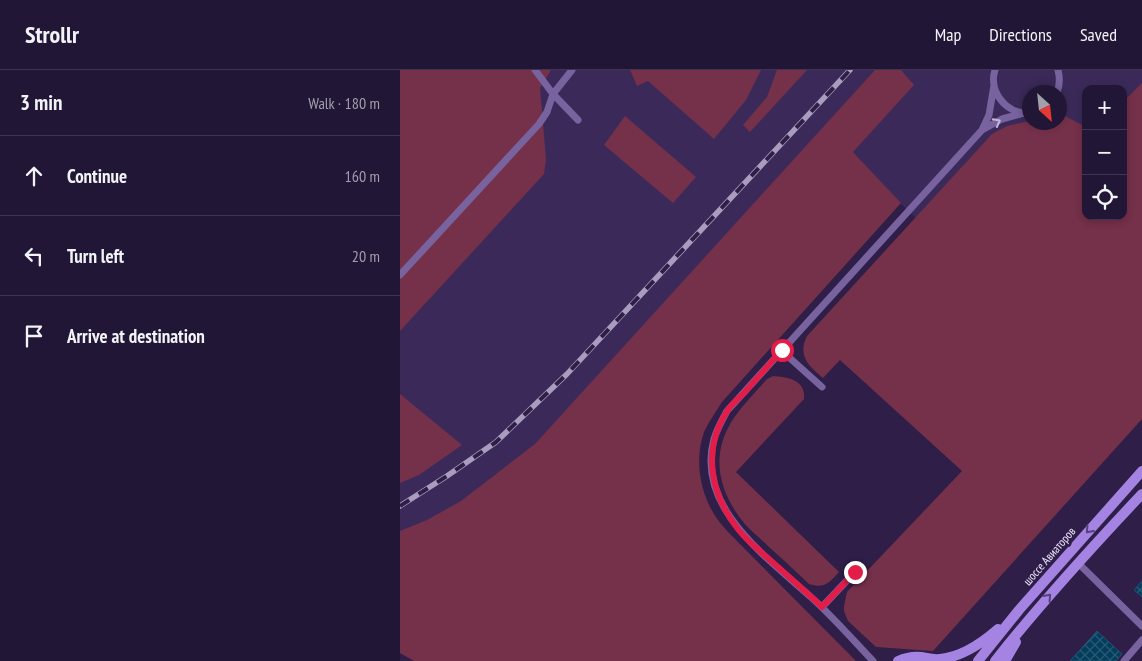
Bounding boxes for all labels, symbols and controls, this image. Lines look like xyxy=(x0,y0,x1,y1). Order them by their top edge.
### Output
text: Strollr xyxy=(25,19,79,50)
text: Map xyxy=(935,23,961,46)
text: Directions xyxy=(989,23,1052,46)
text: Saved xyxy=(1080,23,1117,46)
north arrow xyxy=(1022,85,1067,130)
map controls xyxy=(1082,85,1127,220)
button: + xyxy=(1082,85,1127,130)
text: 3 min xyxy=(20,89,62,116)
text: Walk · 180 m xyxy=(308,93,380,113)
one-way arrow xyxy=(992,118,1001,128)
button: − xyxy=(1082,130,1127,175)
icon: ahead xyxy=(20,162,48,190)
text: Continue xyxy=(67,164,127,188)
text: 160 m xyxy=(345,166,380,186)
button: locate xyxy=(1082,175,1127,220)
icon: left xyxy=(20,242,48,270)
text: Turn left xyxy=(67,244,124,268)
text: 20 m xyxy=(352,246,380,266)
icon: arrive xyxy=(20,322,48,350)
text: Arrive at destination xyxy=(67,324,205,348)
route start xyxy=(771,339,794,362)
street label: шоссе Авиаторов xyxy=(1020,524,1078,588)
one-way arrow xyxy=(1086,524,1095,533)
route end xyxy=(844,561,867,584)
one-way arrow xyxy=(1042,593,1051,602)

